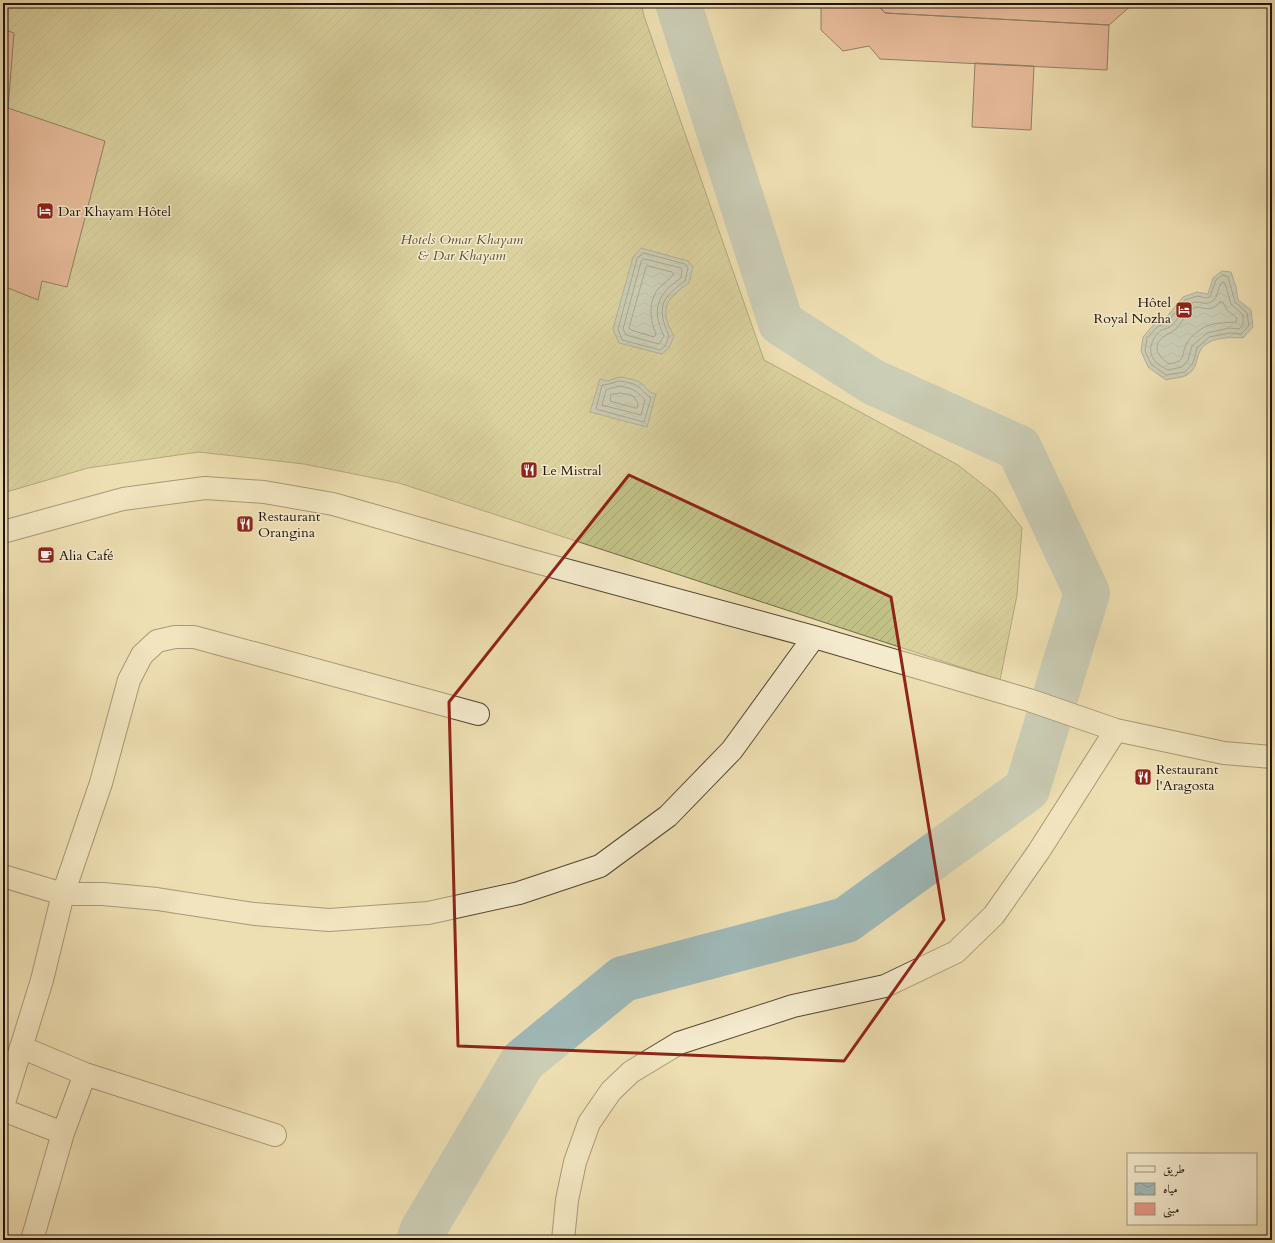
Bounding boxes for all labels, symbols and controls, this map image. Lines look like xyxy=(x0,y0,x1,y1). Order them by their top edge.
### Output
hotel icon: Dar Khayam Hôtel xyxy=(35,201,55,221)
place label: Dar Khayam Hôtel xyxy=(58,202,172,221)
park label: Hotels Omar Khayam & Dar Khayam xyxy=(401,230,524,265)
place label: Hôtel Royal Nozha xyxy=(1093,293,1171,328)
hotel icon: Hôtel Royal Nozha xyxy=(1174,300,1194,320)
restaurant icon: Le Mistral xyxy=(519,460,539,480)
place label: Le Mistral xyxy=(542,461,602,480)
place label: Restaurant Orangina xyxy=(258,507,321,542)
restaurant icon: Restaurant Orangina xyxy=(235,514,255,534)
cafe icon: Alia Café xyxy=(36,545,56,565)
place label: Alia Café xyxy=(59,546,114,565)
place label: Restaurant l'Aragosta xyxy=(1156,760,1219,795)
restaurant icon: Restaurant l'Aragosta xyxy=(1133,767,1153,787)
legend xyxy=(1127,1153,1257,1225)
text: طريق xyxy=(1163,1161,1185,1177)
text: مياه xyxy=(1163,1181,1178,1197)
text: مبنى xyxy=(1163,1201,1179,1218)

